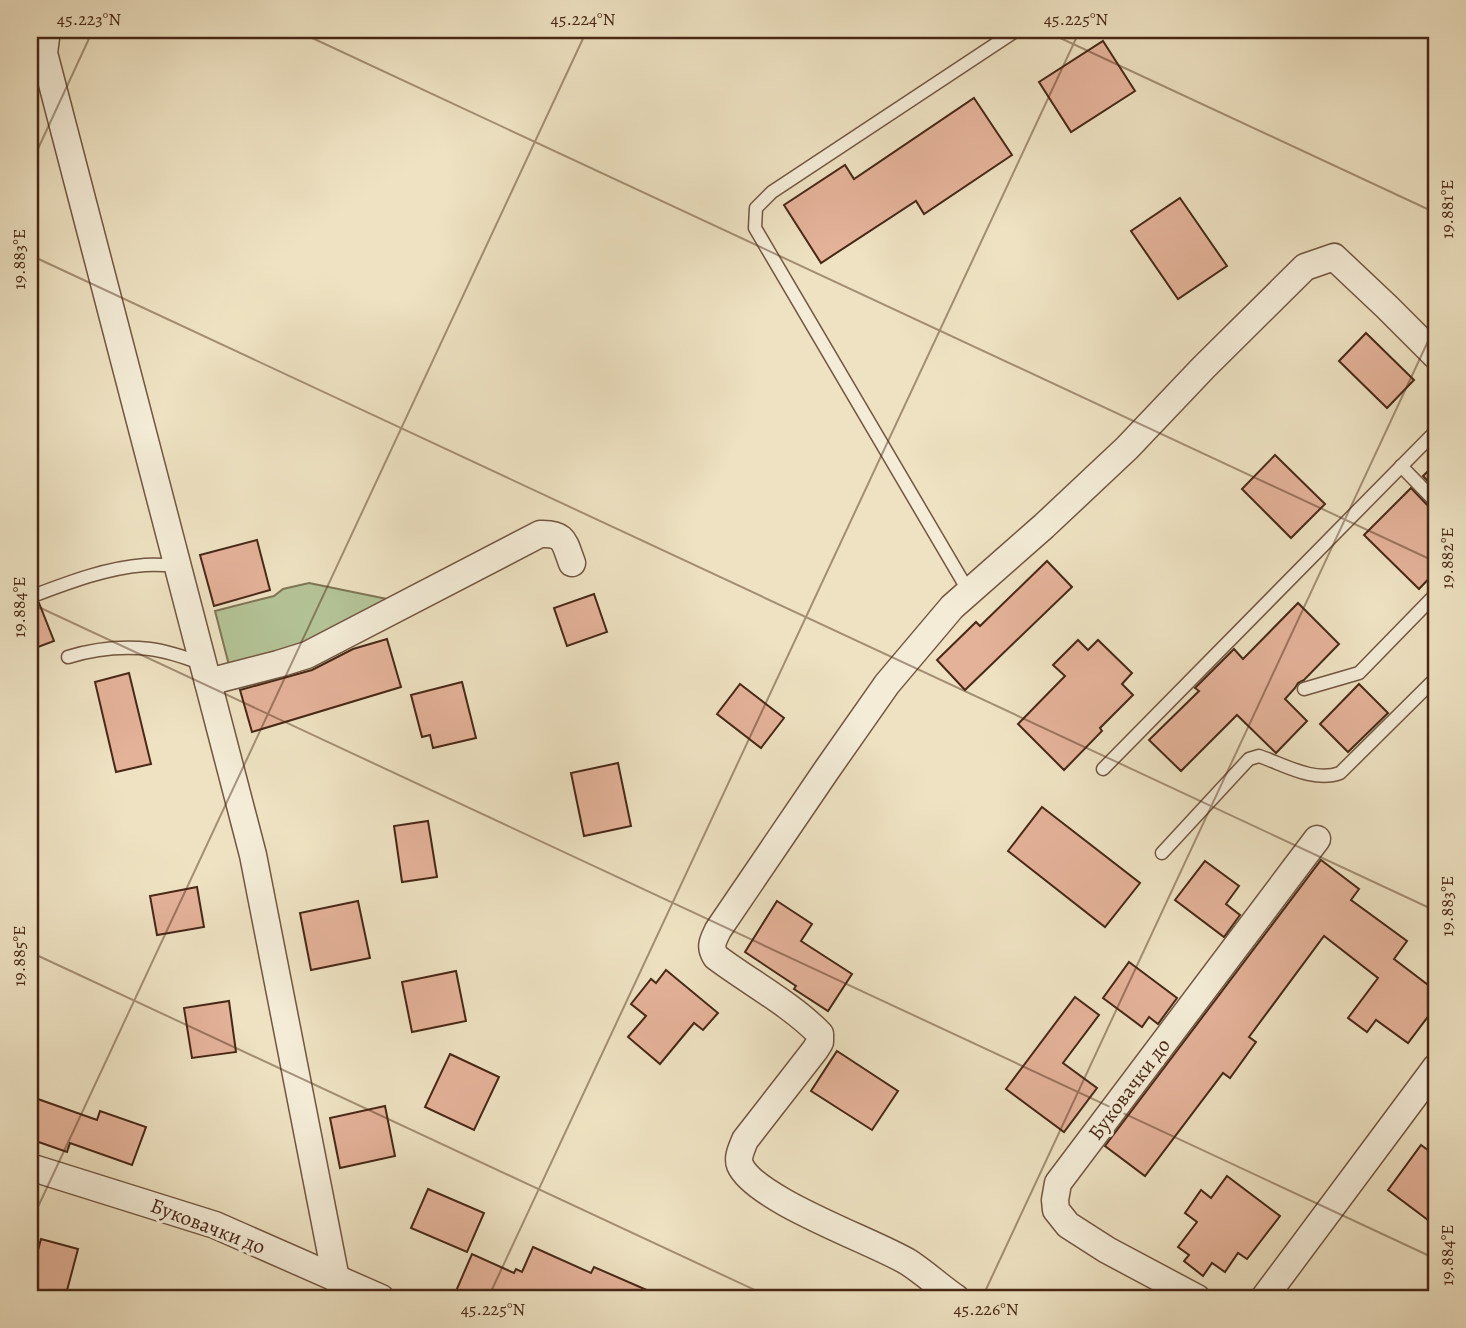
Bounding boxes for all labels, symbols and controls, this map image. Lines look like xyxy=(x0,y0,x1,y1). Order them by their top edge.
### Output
text: 45.223°N xyxy=(57,7,121,31)
text: 45.224°N xyxy=(550,7,616,31)
text: 45.225°N xyxy=(1044,7,1108,31)
text: 19.881°E xyxy=(1435,179,1459,239)
text: 19.883°E xyxy=(7,229,31,289)
text: 19.882°E xyxy=(1435,527,1459,589)
text: 19.884°E xyxy=(7,576,31,638)
text: 19.883°E xyxy=(1435,876,1459,936)
text: 19.885°E xyxy=(7,925,31,987)
street label: Буковачки до xyxy=(1081,1032,1177,1146)
street label: Буковачки до xyxy=(146,1191,270,1261)
text: 19.884°E xyxy=(1435,1224,1459,1286)
text: 45.225°N xyxy=(461,1297,525,1321)
text: 45.226°N xyxy=(953,1297,1019,1321)

